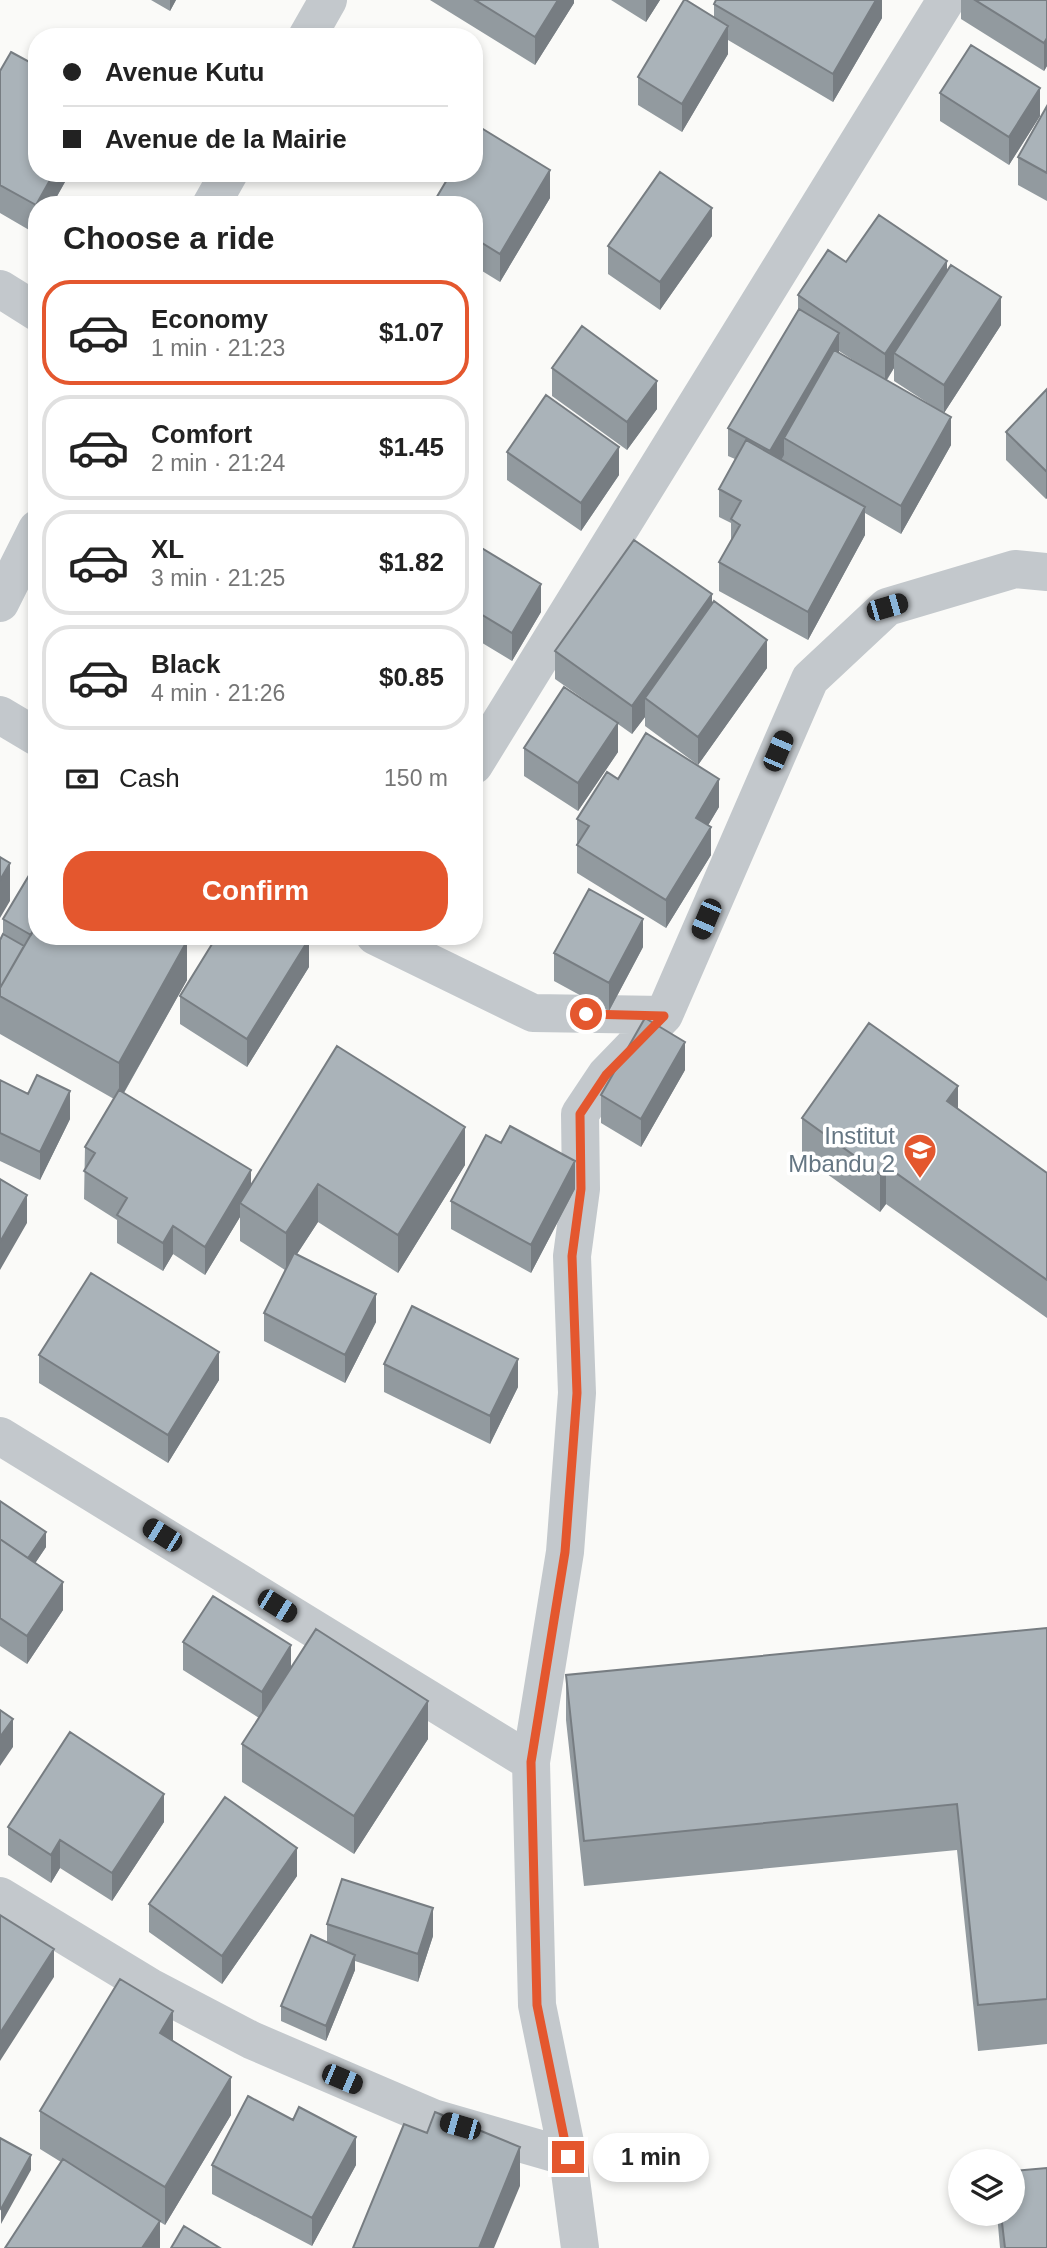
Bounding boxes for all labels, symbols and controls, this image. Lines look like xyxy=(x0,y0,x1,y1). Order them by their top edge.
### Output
text: Avenue Kutu xyxy=(105,57,264,87)
text: Avenue de la Mairie xyxy=(105,124,347,154)
text: Choose a ride xyxy=(63,220,275,256)
icon: car xyxy=(67,301,130,364)
text: Economy xyxy=(151,304,268,334)
text: $1.07 xyxy=(379,317,444,347)
text: 1 min · 21:23 xyxy=(151,335,285,361)
icon: car xyxy=(67,416,130,479)
text: Comfort xyxy=(151,419,252,449)
text: $1.45 xyxy=(379,432,444,462)
text: 2 min · 21:24 xyxy=(151,450,285,476)
icon: car xyxy=(67,531,130,594)
text: XL xyxy=(151,534,184,564)
text: $1.82 xyxy=(379,547,444,577)
text: 3 min · 21:25 xyxy=(151,565,285,591)
car xyxy=(864,591,911,623)
icon: car xyxy=(67,646,130,709)
text: Black xyxy=(151,649,220,679)
text: $0.85 xyxy=(379,662,444,692)
text: 4 min · 21:26 xyxy=(151,680,285,706)
car xyxy=(761,728,796,774)
icon: cash xyxy=(63,760,101,798)
text: Cash xyxy=(119,763,180,793)
text: 150 m xyxy=(384,765,448,791)
button: Confirm xyxy=(63,851,448,931)
car xyxy=(689,896,724,942)
route start xyxy=(570,998,602,1030)
place label: Institut Mbandu 2 xyxy=(788,1122,895,1177)
school or university icon: Institut Mbandu 2 xyxy=(901,1131,939,1180)
car xyxy=(139,1515,186,1555)
car xyxy=(254,1586,301,1626)
car xyxy=(319,2061,366,2097)
car xyxy=(437,2110,484,2142)
callout: 1 min xyxy=(592,2132,708,2182)
route end xyxy=(552,2141,584,2173)
text: 1 min xyxy=(621,2144,681,2170)
map controls xyxy=(948,2149,1025,2226)
button: layers xyxy=(948,2149,1025,2226)

